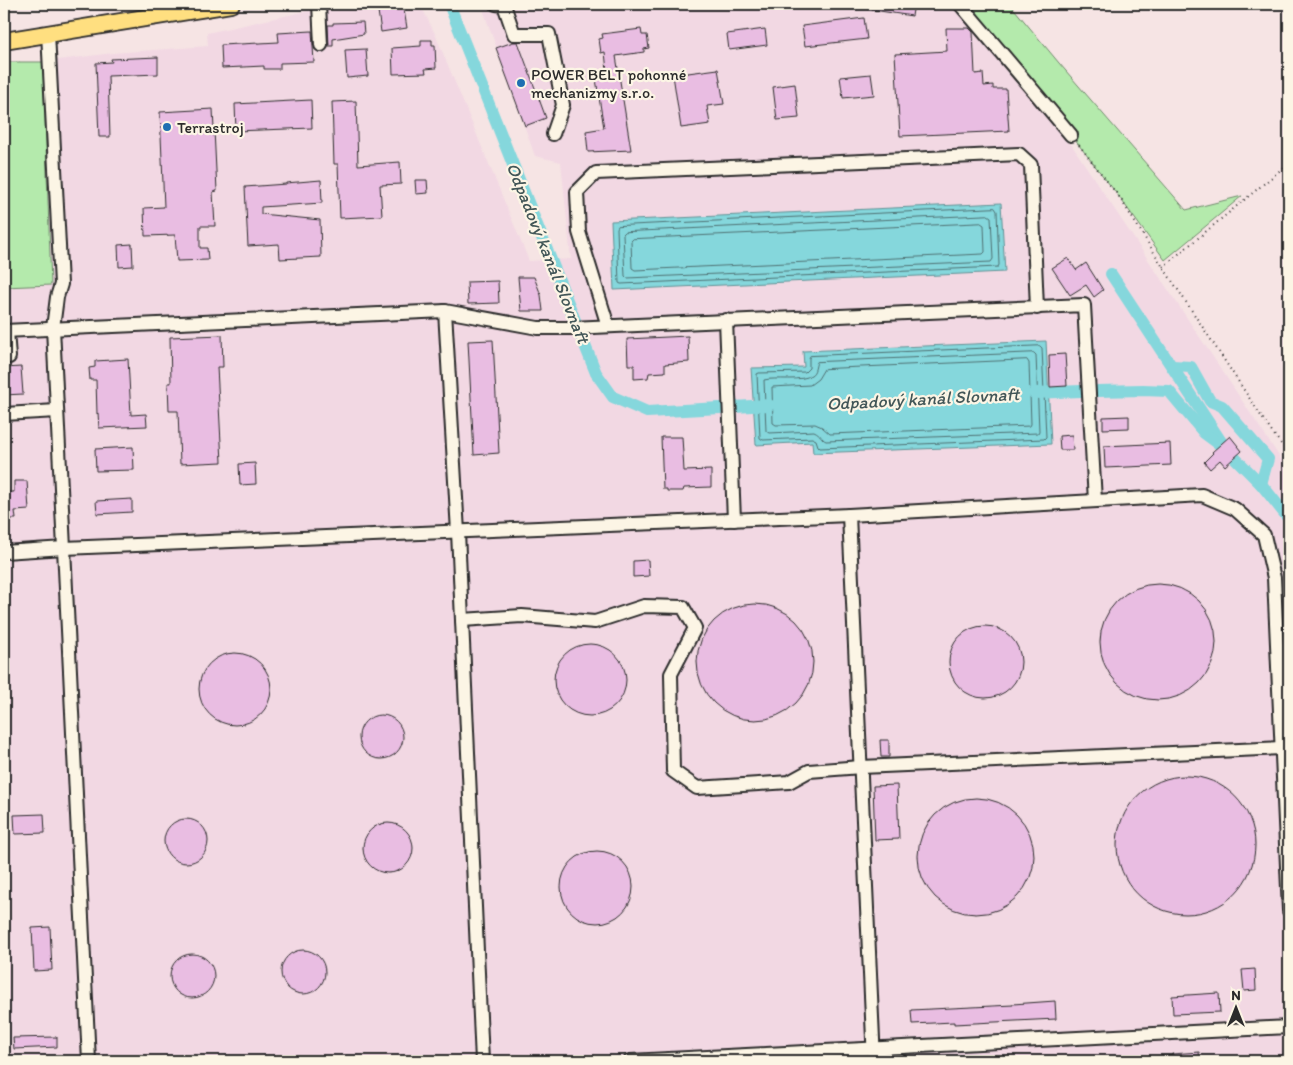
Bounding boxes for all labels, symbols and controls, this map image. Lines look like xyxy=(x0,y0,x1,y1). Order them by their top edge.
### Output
place label: POWER BELT pohonné mechanizmy s.r.o. xyxy=(531,65,686,102)
marker: POWER BELT pohonné mechanizmy s.r.o. xyxy=(515,77,527,89)
place label: Terrastroj xyxy=(177,118,244,137)
marker: Terrastroj xyxy=(161,121,173,133)
water label: Odpadový kanál Slovnaft xyxy=(502,159,595,348)
water label: Odpadový kanál Slovnaft xyxy=(826,383,1022,415)
north arrow xyxy=(1210,982,1260,1032)
text: N xyxy=(1231,987,1241,1004)

